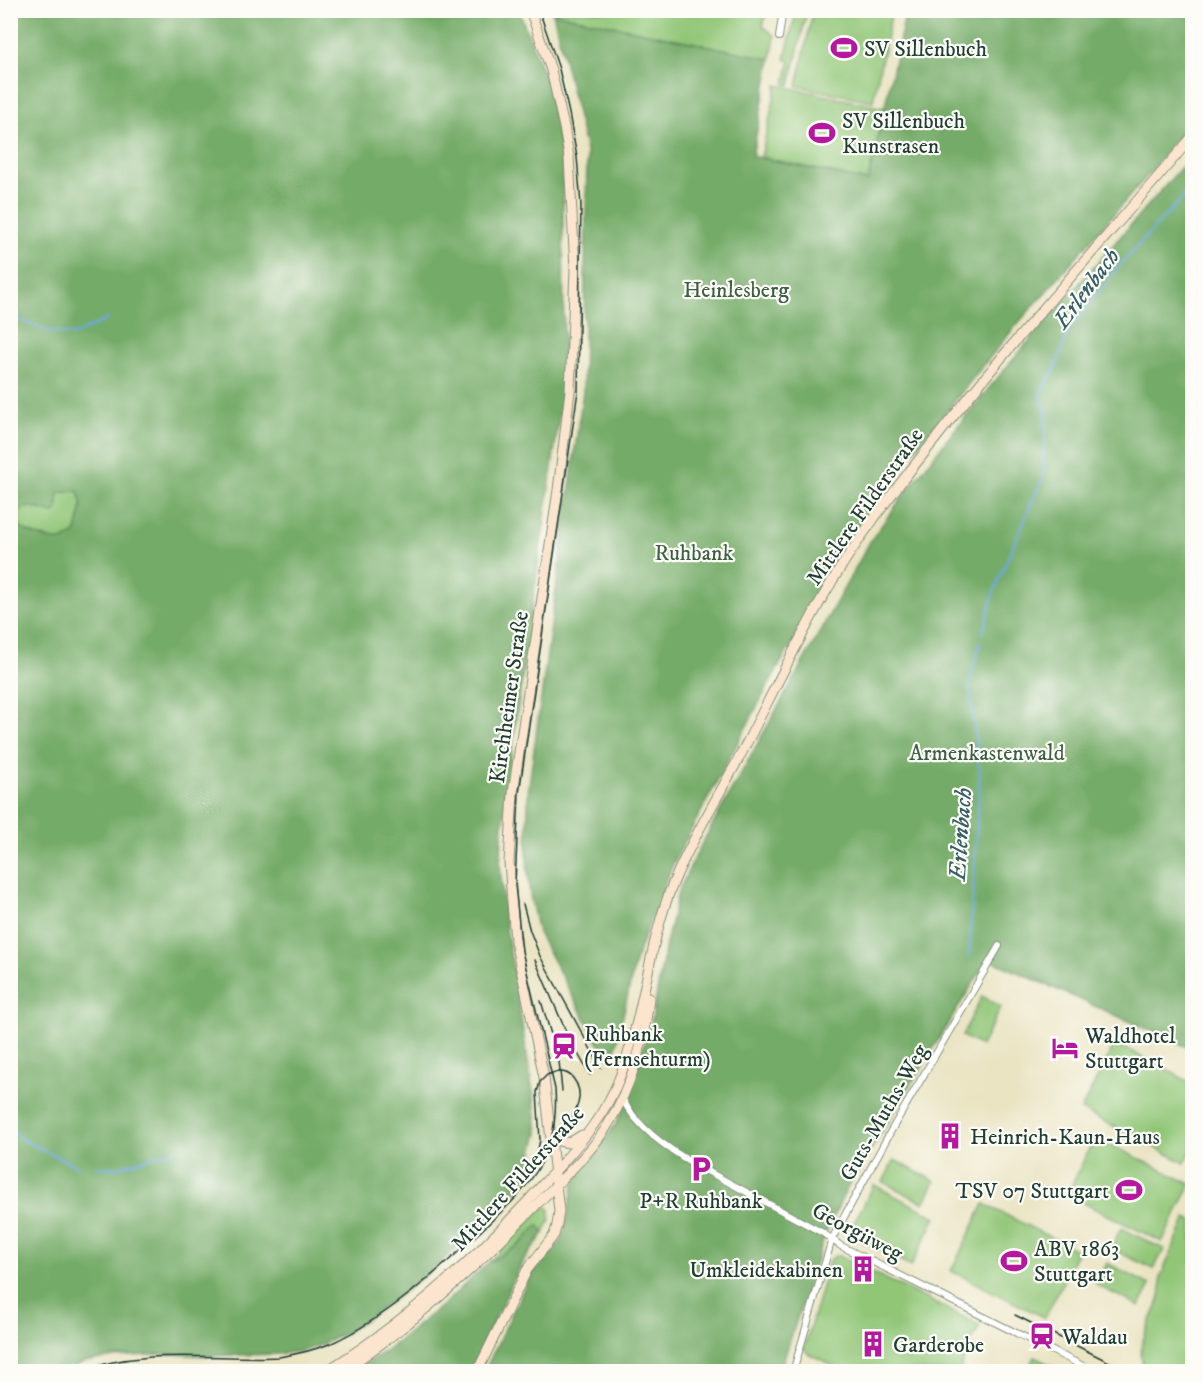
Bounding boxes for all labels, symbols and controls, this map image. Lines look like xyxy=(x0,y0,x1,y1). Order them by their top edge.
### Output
sports icon: SV Sillenbuch xyxy=(829,33,859,63)
place label: SV Sillenbuch xyxy=(864,36,988,63)
place label: SV Sillenbuch Kunstrasen xyxy=(842,108,966,160)
sports icon: SV Sillenbuch Kunstrasen xyxy=(807,118,837,148)
water label: Erlenbach xyxy=(1046,242,1127,336)
park label: Heinlesberg xyxy=(683,277,789,304)
street label: Mittlere Filderstraße xyxy=(801,423,930,591)
park label: Ruhbank xyxy=(655,540,734,567)
street label: Kirchheimer Straße xyxy=(484,609,535,785)
park label: Armenkastenwald xyxy=(909,740,1065,767)
water label: Erlenbach xyxy=(943,786,979,883)
place label: Ruhbank (Fernsehturm) xyxy=(584,1021,711,1073)
place label: Waldhotel Stuttgart xyxy=(1084,1023,1176,1075)
station icon: Ruhbank (Fernsehturm) xyxy=(549,1031,579,1061)
hotel icon: Waldhotel Stuttgart xyxy=(1050,1033,1080,1063)
street label: Guts-Muths-Weg xyxy=(834,1039,935,1186)
street label: Mittlere Filderstraße xyxy=(446,1101,590,1257)
building icon: Heinrich-Kaun-Haus xyxy=(935,1121,965,1151)
place label: Heinrich-Kaun-Haus xyxy=(970,1124,1160,1151)
parking icon: P+R Ruhbank xyxy=(686,1154,716,1184)
sports icon: TSV 07 Stuttgart xyxy=(1114,1175,1144,1205)
place label: TSV 07 Stuttgart xyxy=(955,1178,1109,1205)
place label: P+R Ruhbank xyxy=(639,1188,763,1215)
street label: Georgiiweg xyxy=(807,1197,908,1268)
place label: ABV 1863 Stuttgart xyxy=(1034,1236,1119,1288)
sports icon: ABV 1863 Stuttgart xyxy=(999,1246,1029,1276)
building icon: Umkleidekabinen xyxy=(848,1254,878,1284)
place label: Umkleidekabinen xyxy=(689,1257,843,1284)
station icon: Waldau xyxy=(1027,1321,1057,1351)
place label: Waldau xyxy=(1061,1324,1128,1351)
building icon: Garderobe xyxy=(858,1329,888,1359)
place label: Garderobe xyxy=(893,1332,984,1359)

